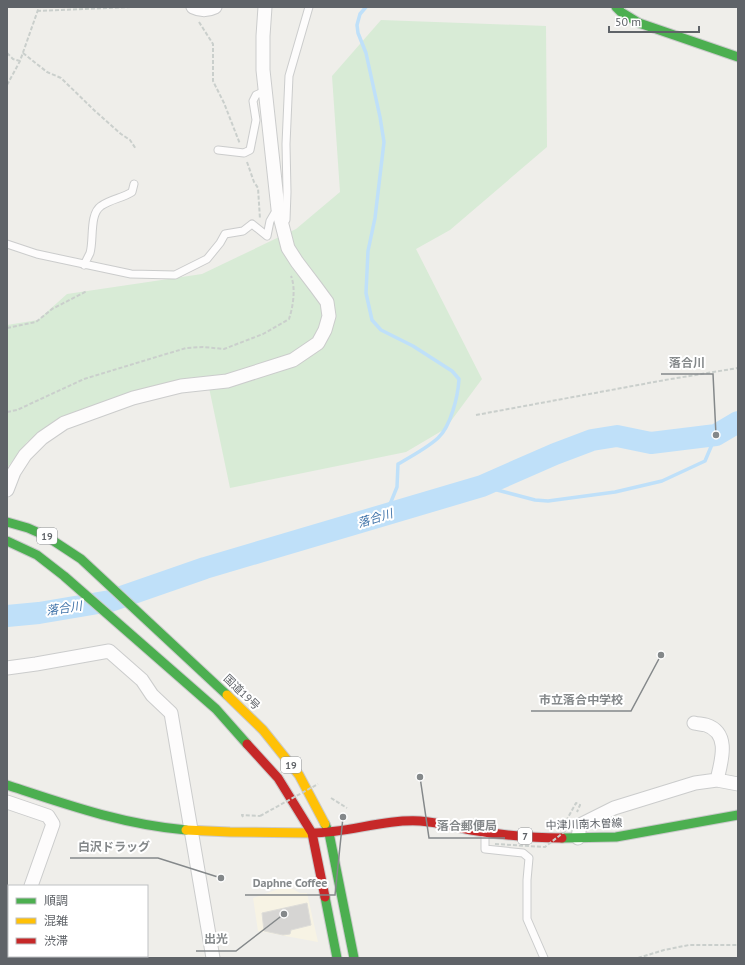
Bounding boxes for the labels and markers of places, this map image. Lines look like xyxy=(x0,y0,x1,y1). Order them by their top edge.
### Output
callout: 落合川 xyxy=(661,350,713,374)
callout: 市立落合中学校 xyxy=(531,687,631,711)
callout: 落合郵便局 xyxy=(429,814,505,838)
callout: 白沢ドラッグ xyxy=(70,834,158,858)
callout: Daphne Coffee xyxy=(245,871,335,895)
callout: 出光 xyxy=(196,927,236,951)

